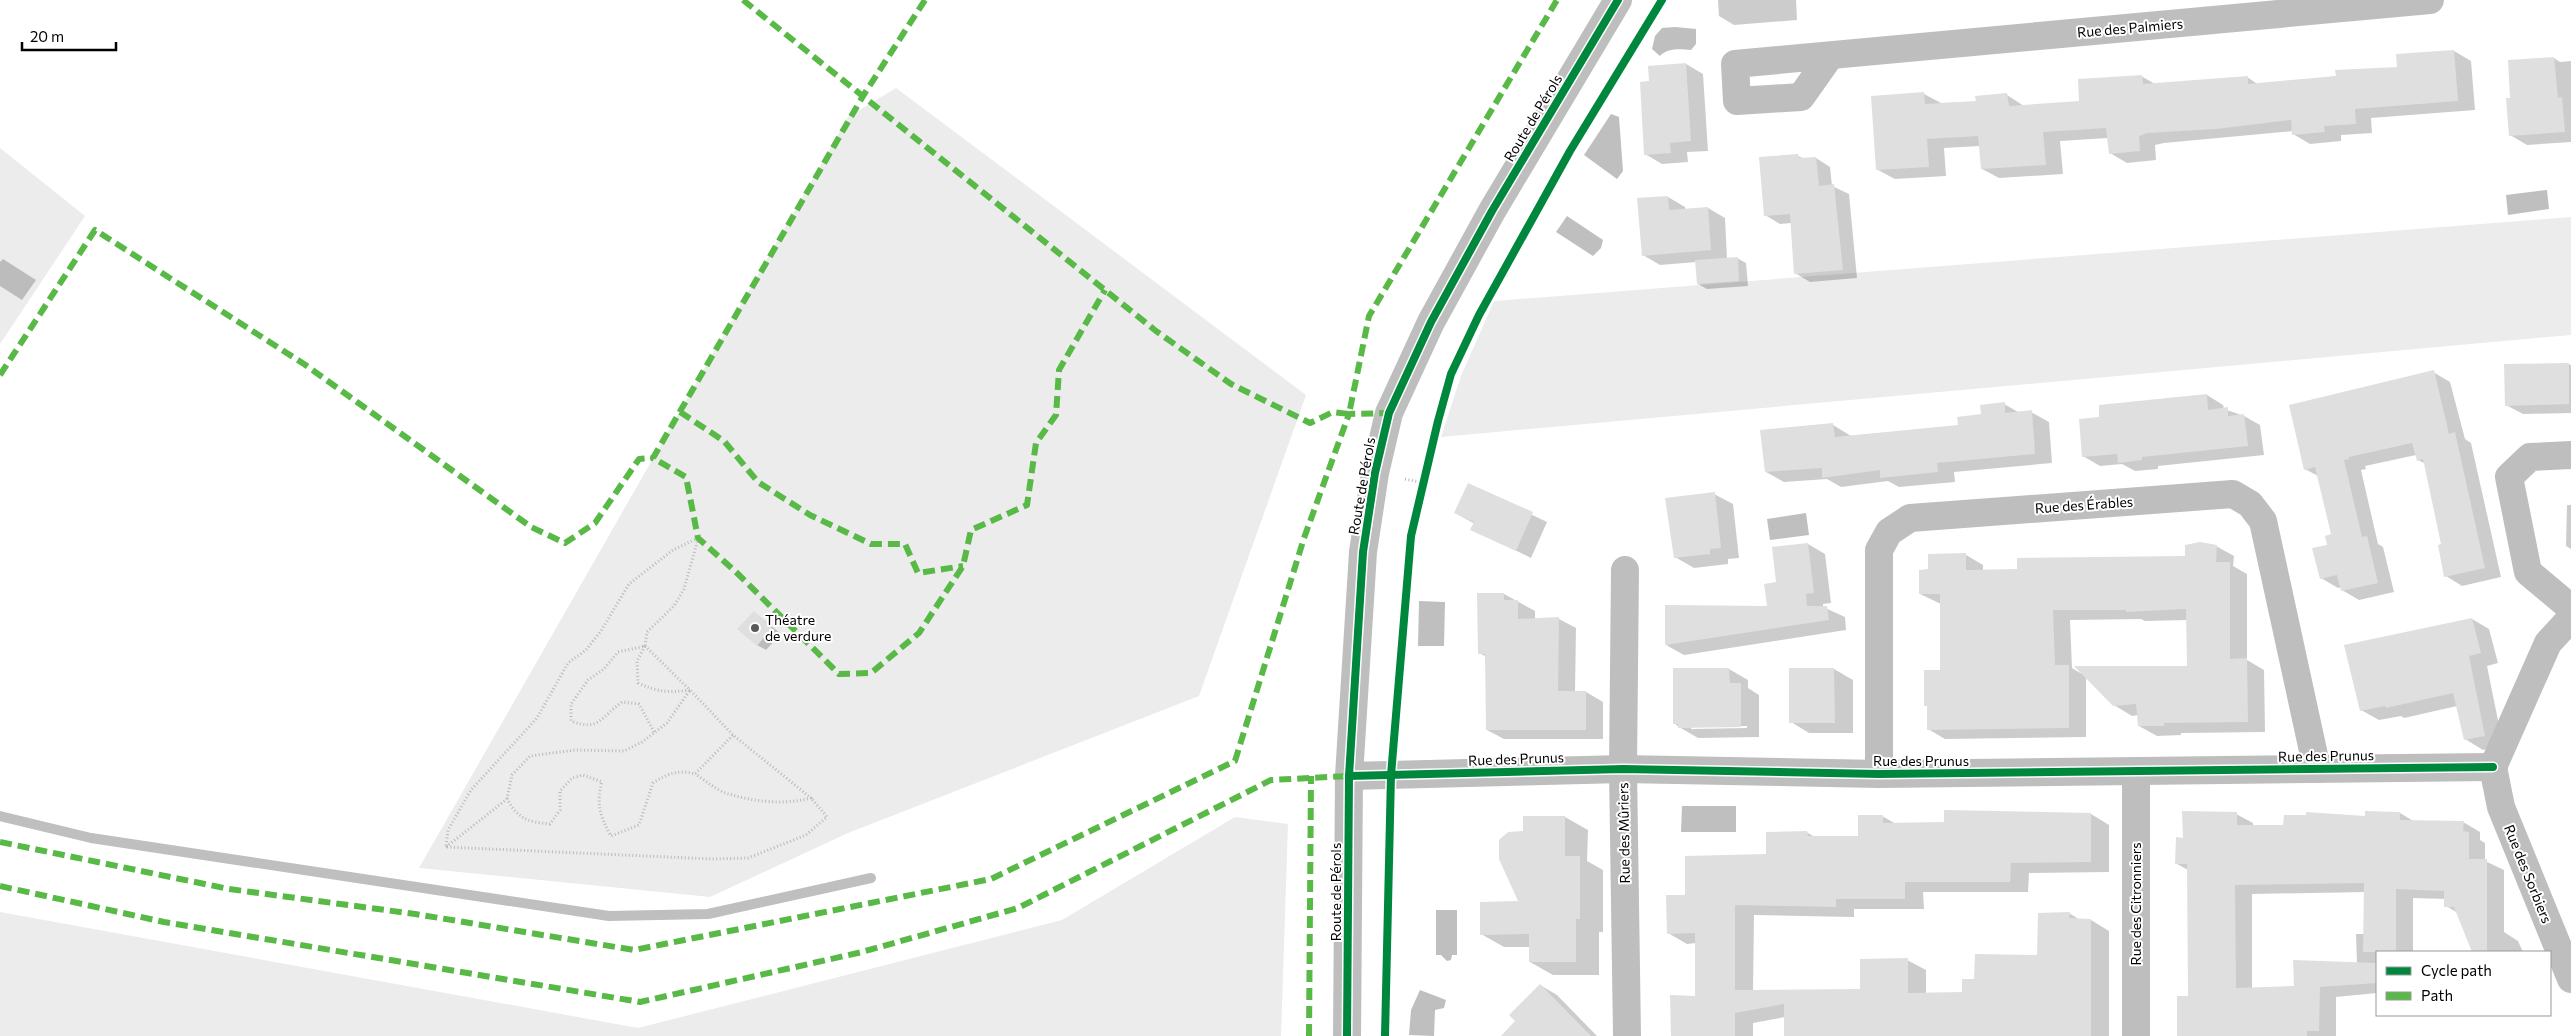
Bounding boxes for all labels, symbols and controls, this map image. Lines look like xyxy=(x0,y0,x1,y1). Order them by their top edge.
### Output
street label: Rue des Palmiers xyxy=(2076,14,2184,41)
scale bar xyxy=(22,20,116,52)
text: 20 m xyxy=(30,27,64,45)
street label: Route de Pérols xyxy=(1500,71,1565,164)
street label: Route de Pérols xyxy=(1345,436,1378,536)
street label: Rue des Érables xyxy=(2034,493,2134,516)
place label: Théatre de verdure xyxy=(765,611,831,644)
marker: Théatre de verdure xyxy=(749,622,761,634)
street label: Rue des Prunus xyxy=(2278,746,2374,765)
street label: Rue des Prunus xyxy=(1468,748,1564,769)
street label: Rue des Prunus xyxy=(1873,752,1969,769)
street label: Rue des Mûriers xyxy=(1614,782,1633,884)
street label: Rue des Sorbiers xyxy=(2501,822,2556,926)
street label: Rue des Citronniers xyxy=(2127,842,2144,966)
street label: Route de Pérols xyxy=(1327,843,1344,941)
legend xyxy=(2376,951,2551,1016)
text: Cycle path xyxy=(2421,961,2492,979)
text: Path xyxy=(2421,986,2453,1004)

